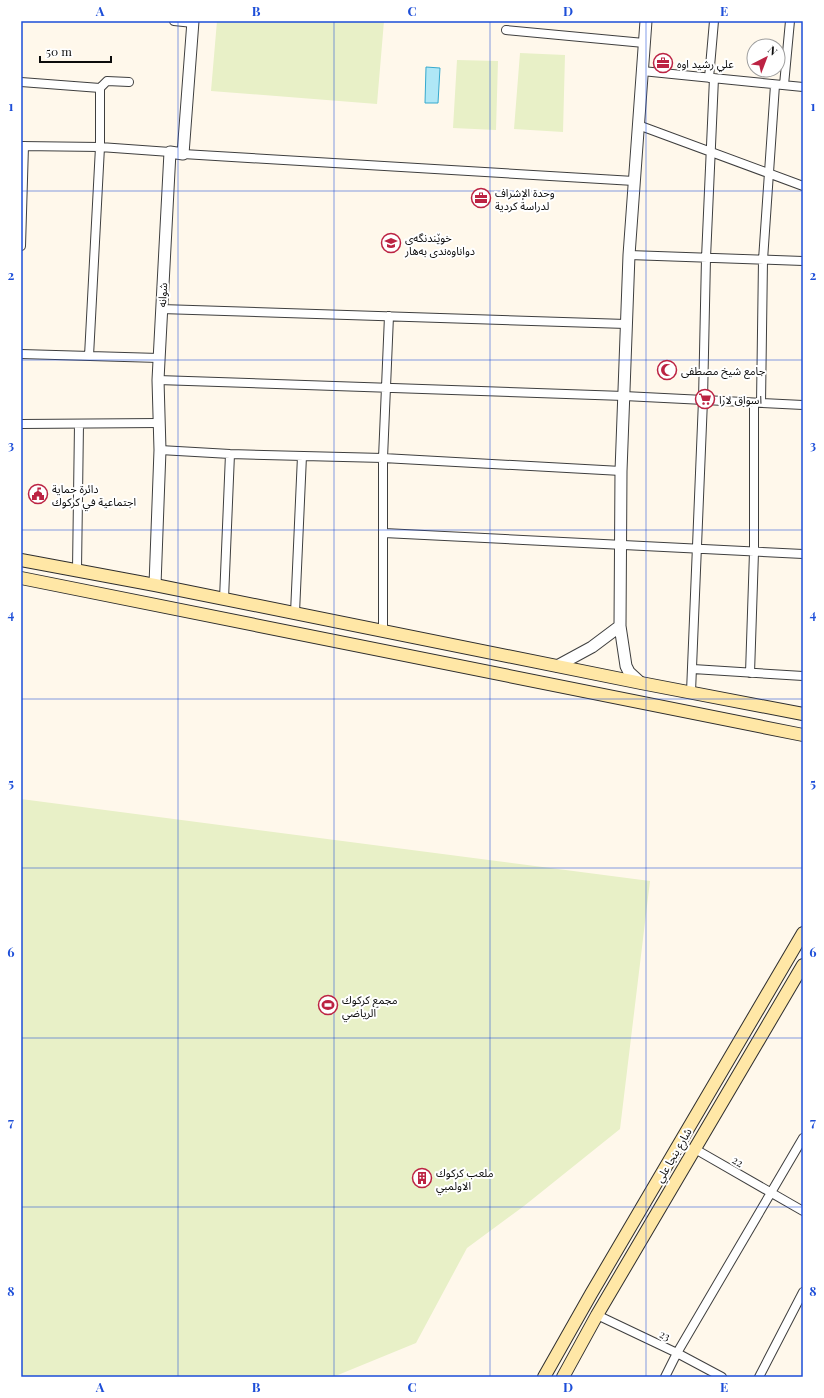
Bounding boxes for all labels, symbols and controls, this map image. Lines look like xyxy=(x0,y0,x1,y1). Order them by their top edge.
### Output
text: A xyxy=(95,2,105,19)
text: B xyxy=(252,2,261,19)
text: C xyxy=(407,2,417,19)
text: D xyxy=(563,2,573,19)
text: E xyxy=(720,2,728,19)
scale bar xyxy=(40,38,111,64)
north arrow xyxy=(746,38,786,78)
text: N xyxy=(765,42,781,58)
text: 50 m xyxy=(46,43,72,59)
office icon: علي رشيد اوه xyxy=(652,52,674,74)
place label: علي رشيد اوه xyxy=(677,56,734,73)
text: 1 xyxy=(9,97,14,114)
text: 1 xyxy=(811,97,816,114)
place label: وحدة الإشراف لدراسة كردية xyxy=(495,185,555,213)
office icon: وحدة الإشراف لدراسة كردية xyxy=(470,187,492,209)
place label: خوێندنگەی دواناوەندی بەهار xyxy=(404,230,475,258)
school or university icon: خوێندنگەی دواناوەندی بەهار xyxy=(380,232,402,254)
text: 2 xyxy=(8,266,15,283)
text: 2 xyxy=(810,266,817,283)
street label: شوانە xyxy=(154,282,170,308)
mosque icon: جامع شيخ مصطفى xyxy=(656,359,678,381)
place label: جامع شيخ مصطفى xyxy=(681,363,766,379)
supermarket icon: اسواق لارا xyxy=(694,388,716,410)
place label: اسواق لارا xyxy=(719,392,762,407)
text: 3 xyxy=(8,436,14,453)
text: 3 xyxy=(810,436,816,453)
place label: دائرة حماية اجتماعية في كركوك xyxy=(52,481,136,511)
public building icon: دائرة حماية اجتماعية في كركوك xyxy=(27,483,49,505)
text: 4 xyxy=(8,605,15,622)
text: 4 xyxy=(810,605,817,622)
text: 5 xyxy=(8,774,14,791)
text: 5 xyxy=(810,774,816,791)
text: 6 xyxy=(7,943,15,960)
text: 6 xyxy=(809,943,817,960)
place label: مجمع كركوك الرياضي xyxy=(342,992,398,1022)
sports icon: مجمع كركوك الرياضي xyxy=(317,994,339,1016)
text: 7 xyxy=(8,1113,14,1130)
text: 7 xyxy=(810,1113,816,1130)
street label: شارع بنجا علي xyxy=(651,1125,697,1186)
street label: 22 xyxy=(730,1152,746,1170)
place label: ملعب كركوك الاولمبي xyxy=(436,1165,494,1195)
building icon: ملعب كركوك الاولمبي xyxy=(411,1167,433,1189)
text: 8 xyxy=(7,1282,15,1299)
text: 8 xyxy=(809,1282,817,1299)
street label: 23 xyxy=(657,1326,673,1344)
text: A xyxy=(95,1378,105,1395)
text: B xyxy=(252,1378,261,1395)
text: C xyxy=(407,1378,417,1395)
text: D xyxy=(563,1378,573,1395)
text: E xyxy=(720,1378,728,1395)

